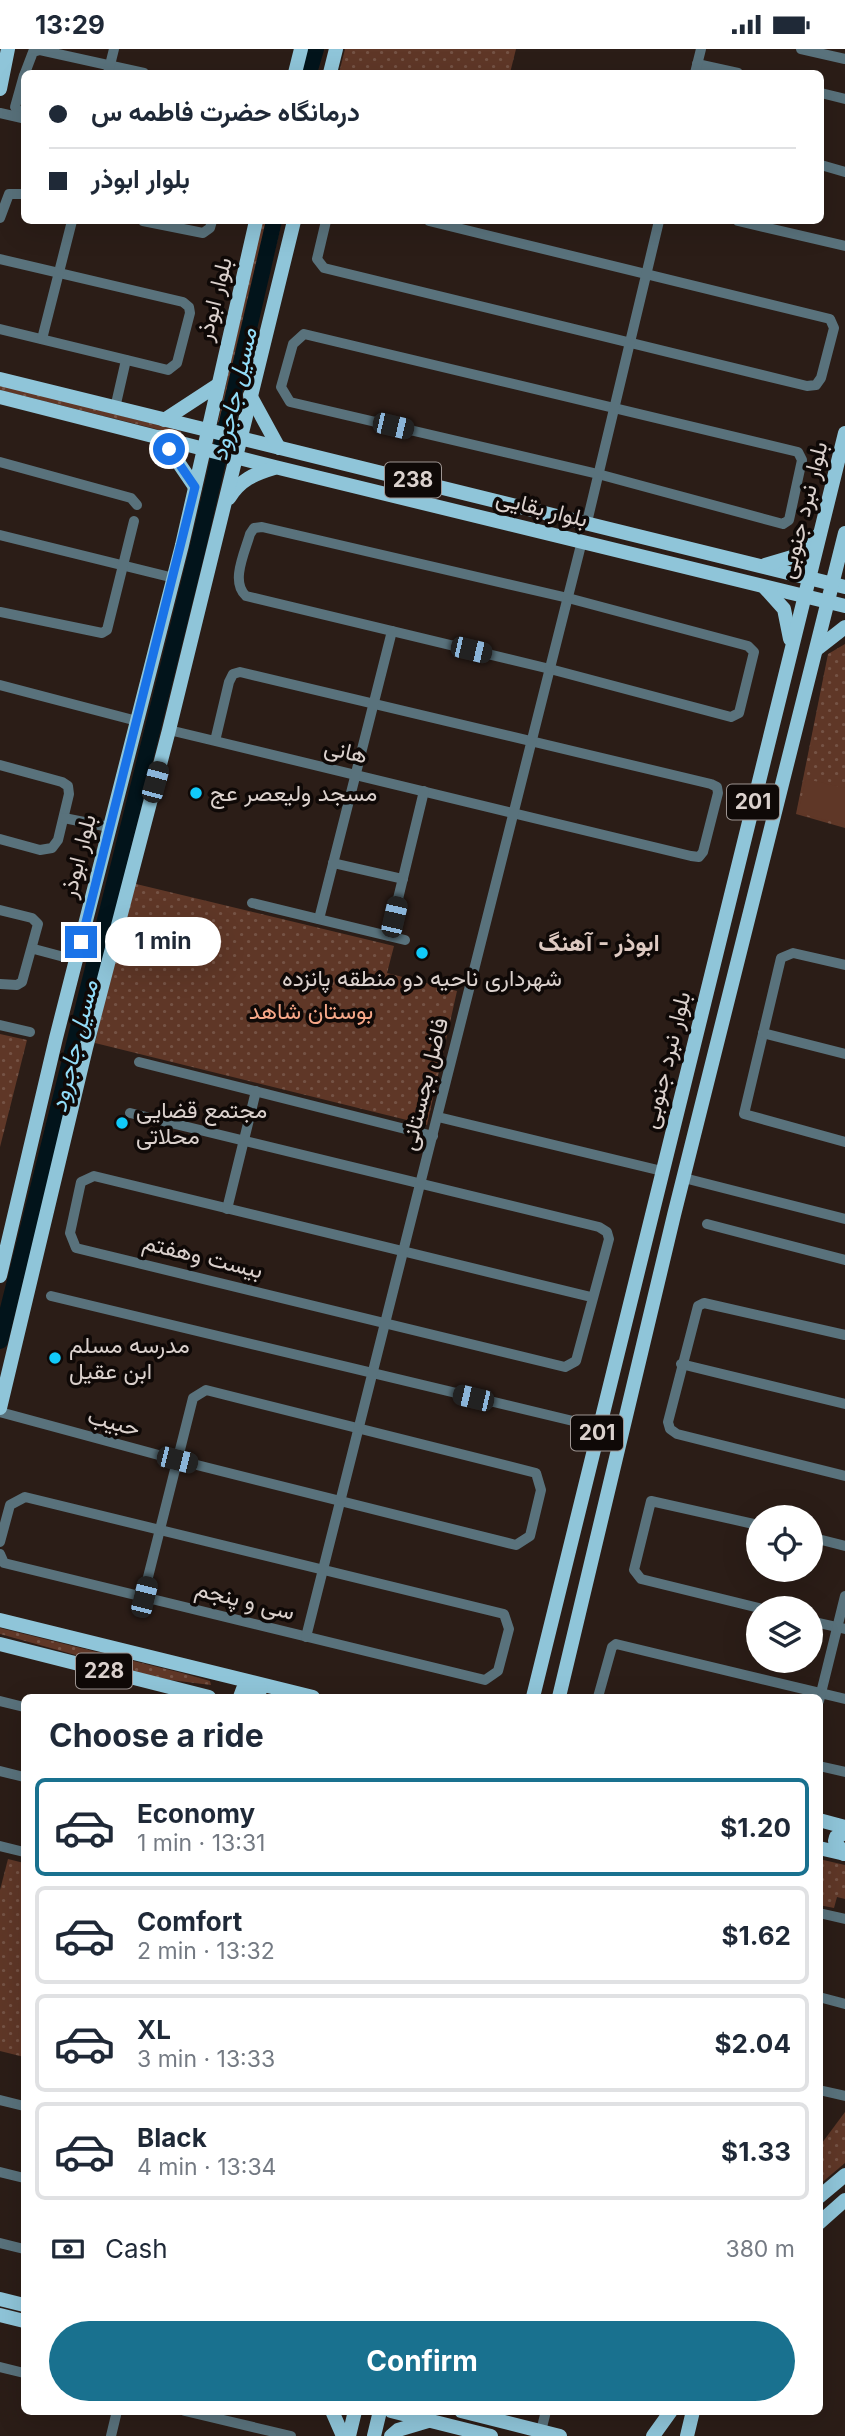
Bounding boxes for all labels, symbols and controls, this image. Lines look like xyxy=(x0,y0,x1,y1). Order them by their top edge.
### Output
text: 13:29 xyxy=(35,9,105,40)
text: درمانگاه حضرت فاطمه س xyxy=(91,96,360,127)
text: بلوار ابوذر xyxy=(91,163,190,194)
street label: بلوار ابوذر xyxy=(190,254,239,345)
water label: مسیل جاجرود xyxy=(204,325,264,463)
car xyxy=(371,411,416,441)
route start xyxy=(153,433,185,465)
street label: بلوار نبرد جنوبی xyxy=(772,439,835,582)
road number: 238 xyxy=(385,463,441,497)
street label: بلوار بقایی xyxy=(493,483,591,534)
car xyxy=(449,635,494,665)
street label: هانی xyxy=(322,732,370,770)
car xyxy=(140,759,171,805)
place label: مسجد ولیعصر عج xyxy=(210,779,377,809)
marker: مسجد ولیعصر عج xyxy=(188,785,204,801)
road number: 201 xyxy=(727,785,779,819)
street label: بلوار ابوذر xyxy=(54,811,103,902)
car xyxy=(380,894,409,940)
callout: 1 min xyxy=(106,917,221,966)
route end xyxy=(65,926,97,958)
text: 1 min xyxy=(135,927,191,955)
district label: ابوذر - آهنگ xyxy=(538,928,660,958)
marker: شهرداری ناحیه دو منطقه پانزده xyxy=(414,945,430,961)
place label: شهرداری ناحیه دو منطقه پانزده xyxy=(282,964,562,994)
water label: مسیل جاجرود xyxy=(43,977,105,1115)
street label: بلوار نبرد جنوبی xyxy=(635,989,698,1132)
park label: بوستان شاهد xyxy=(249,997,373,1026)
street label: فاضل بجستانی xyxy=(394,1015,454,1153)
place label: مجتمع قضایی محلاتی xyxy=(136,1096,267,1150)
marker: مجتمع قضایی محلاتی xyxy=(114,1115,130,1131)
street label: بیست وهفتم xyxy=(140,1228,266,1285)
place label: مدرسه مسلم ابن عقیل xyxy=(69,1331,190,1385)
marker: مدرسه مسلم ابن عقیل xyxy=(47,1350,63,1366)
car xyxy=(451,1383,496,1413)
street label: حبیب xyxy=(85,1402,143,1442)
road number: 201 xyxy=(571,1415,623,1451)
car xyxy=(155,1445,200,1475)
map controls xyxy=(746,1505,823,1673)
button: locate xyxy=(746,1505,823,1582)
car xyxy=(129,1574,160,1620)
street label: سی و پنجم xyxy=(192,1574,298,1628)
button: layers xyxy=(746,1596,823,1673)
road number: 228 xyxy=(76,1653,132,1689)
text: Choose a ride xyxy=(49,1716,264,1755)
icon: car xyxy=(53,1796,116,1859)
text: Economy xyxy=(137,1798,255,1829)
text: $1.20 xyxy=(720,1812,791,1843)
text: 1 min · 13:31 xyxy=(137,1829,265,1857)
icon: car xyxy=(53,1904,116,1967)
text: Comfort xyxy=(137,1906,242,1937)
text: $1.62 xyxy=(722,1920,791,1951)
text: 2 min · 13:32 xyxy=(137,1937,275,1965)
icon: car xyxy=(53,2012,116,2075)
text: XL xyxy=(137,2014,171,2045)
text: $2.04 xyxy=(715,2028,791,2059)
text: 3 min · 13:33 xyxy=(137,2045,275,2073)
icon: car xyxy=(53,2120,116,2183)
text: Black xyxy=(137,2122,207,2153)
text: $1.33 xyxy=(721,2136,791,2167)
text: 4 min · 13:34 xyxy=(137,2153,276,2181)
icon: cash xyxy=(49,2230,87,2268)
text: Cash xyxy=(105,2233,168,2264)
text: 380 m xyxy=(725,2235,795,2263)
button: Confirm xyxy=(49,2321,795,2401)

